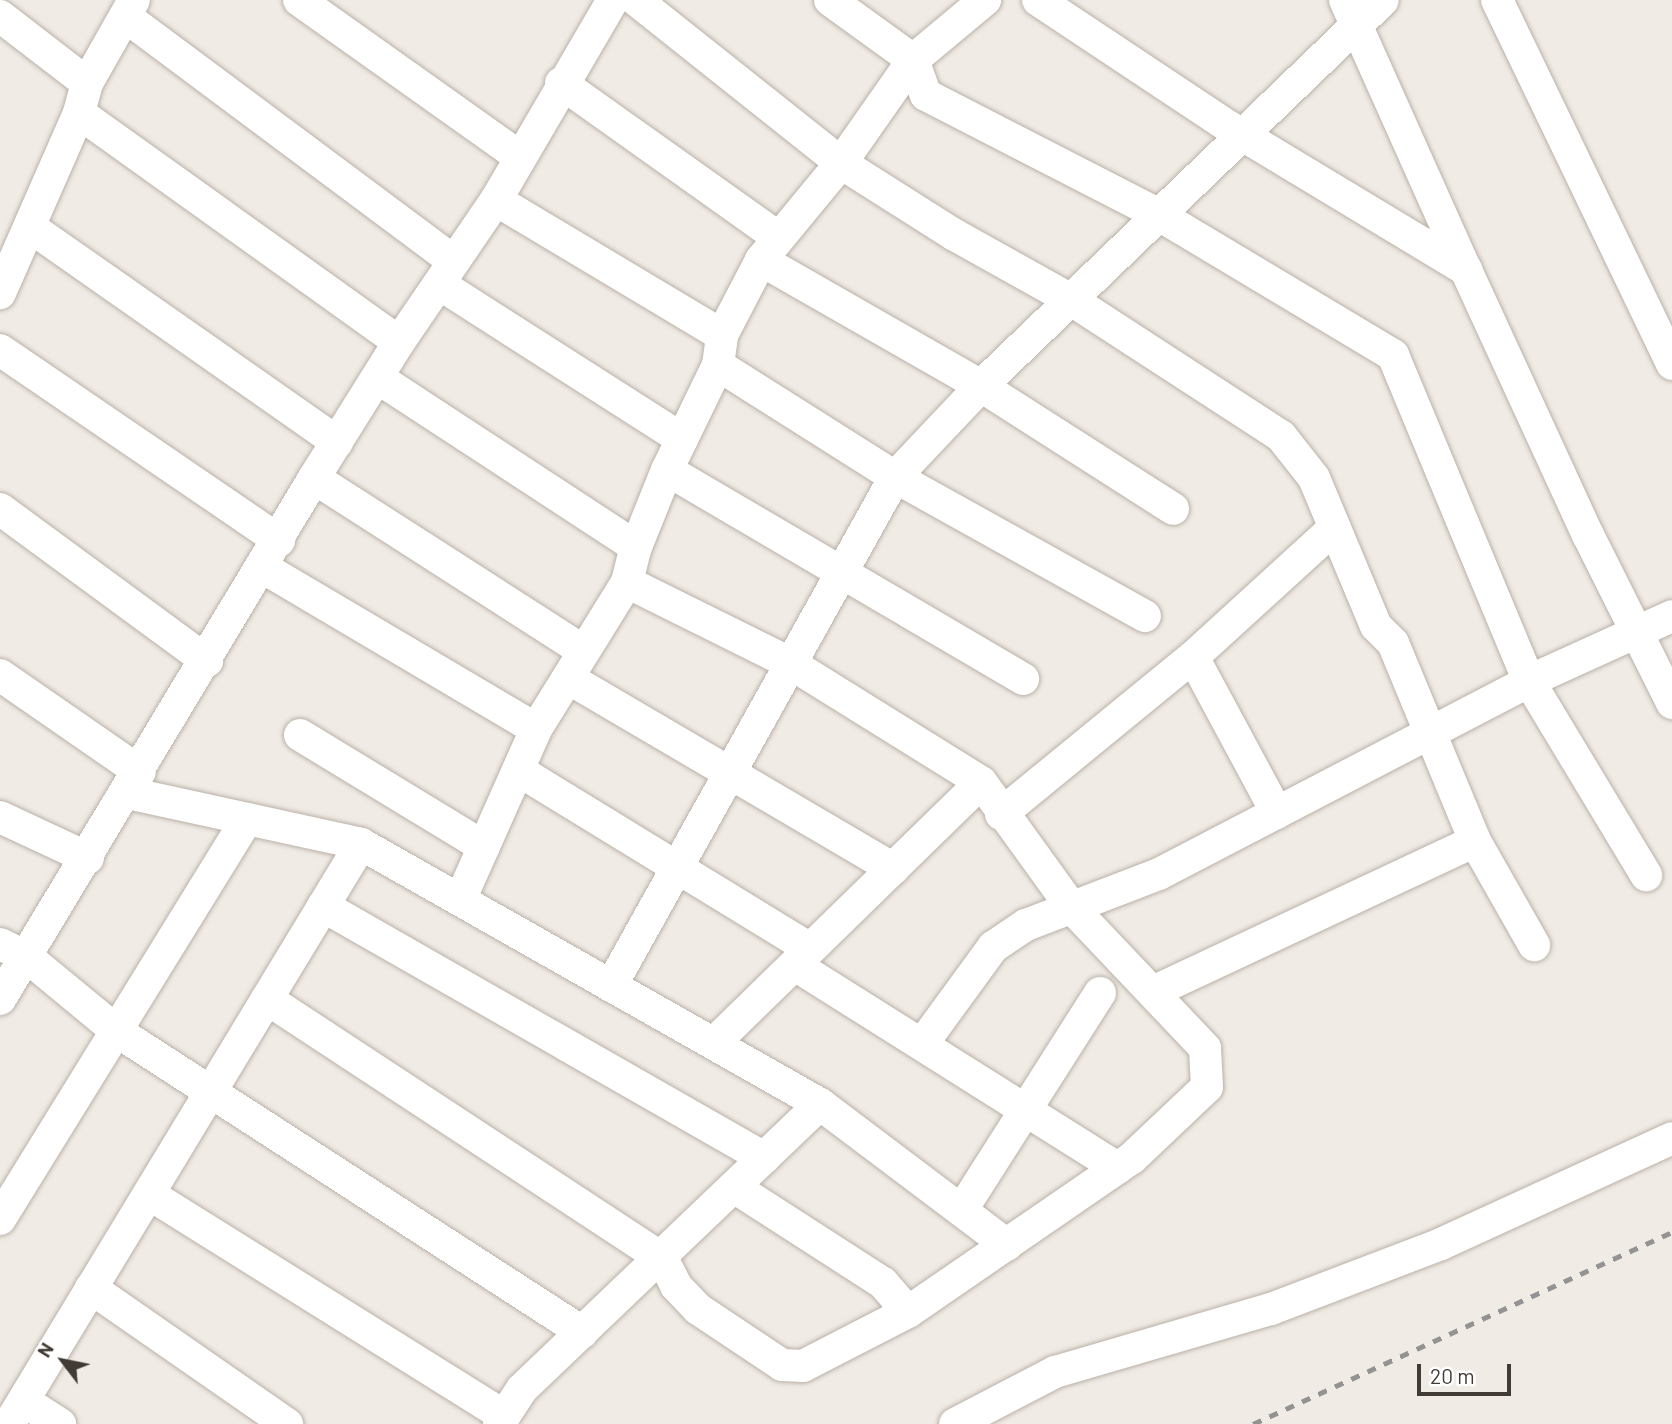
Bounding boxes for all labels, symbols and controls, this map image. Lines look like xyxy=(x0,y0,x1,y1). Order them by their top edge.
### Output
north arrow xyxy=(28,1326,98,1396)
text: N xyxy=(32,1338,58,1361)
scale bar xyxy=(1420,1350,1514,1394)
text: 20 m xyxy=(1430,1363,1475,1388)

